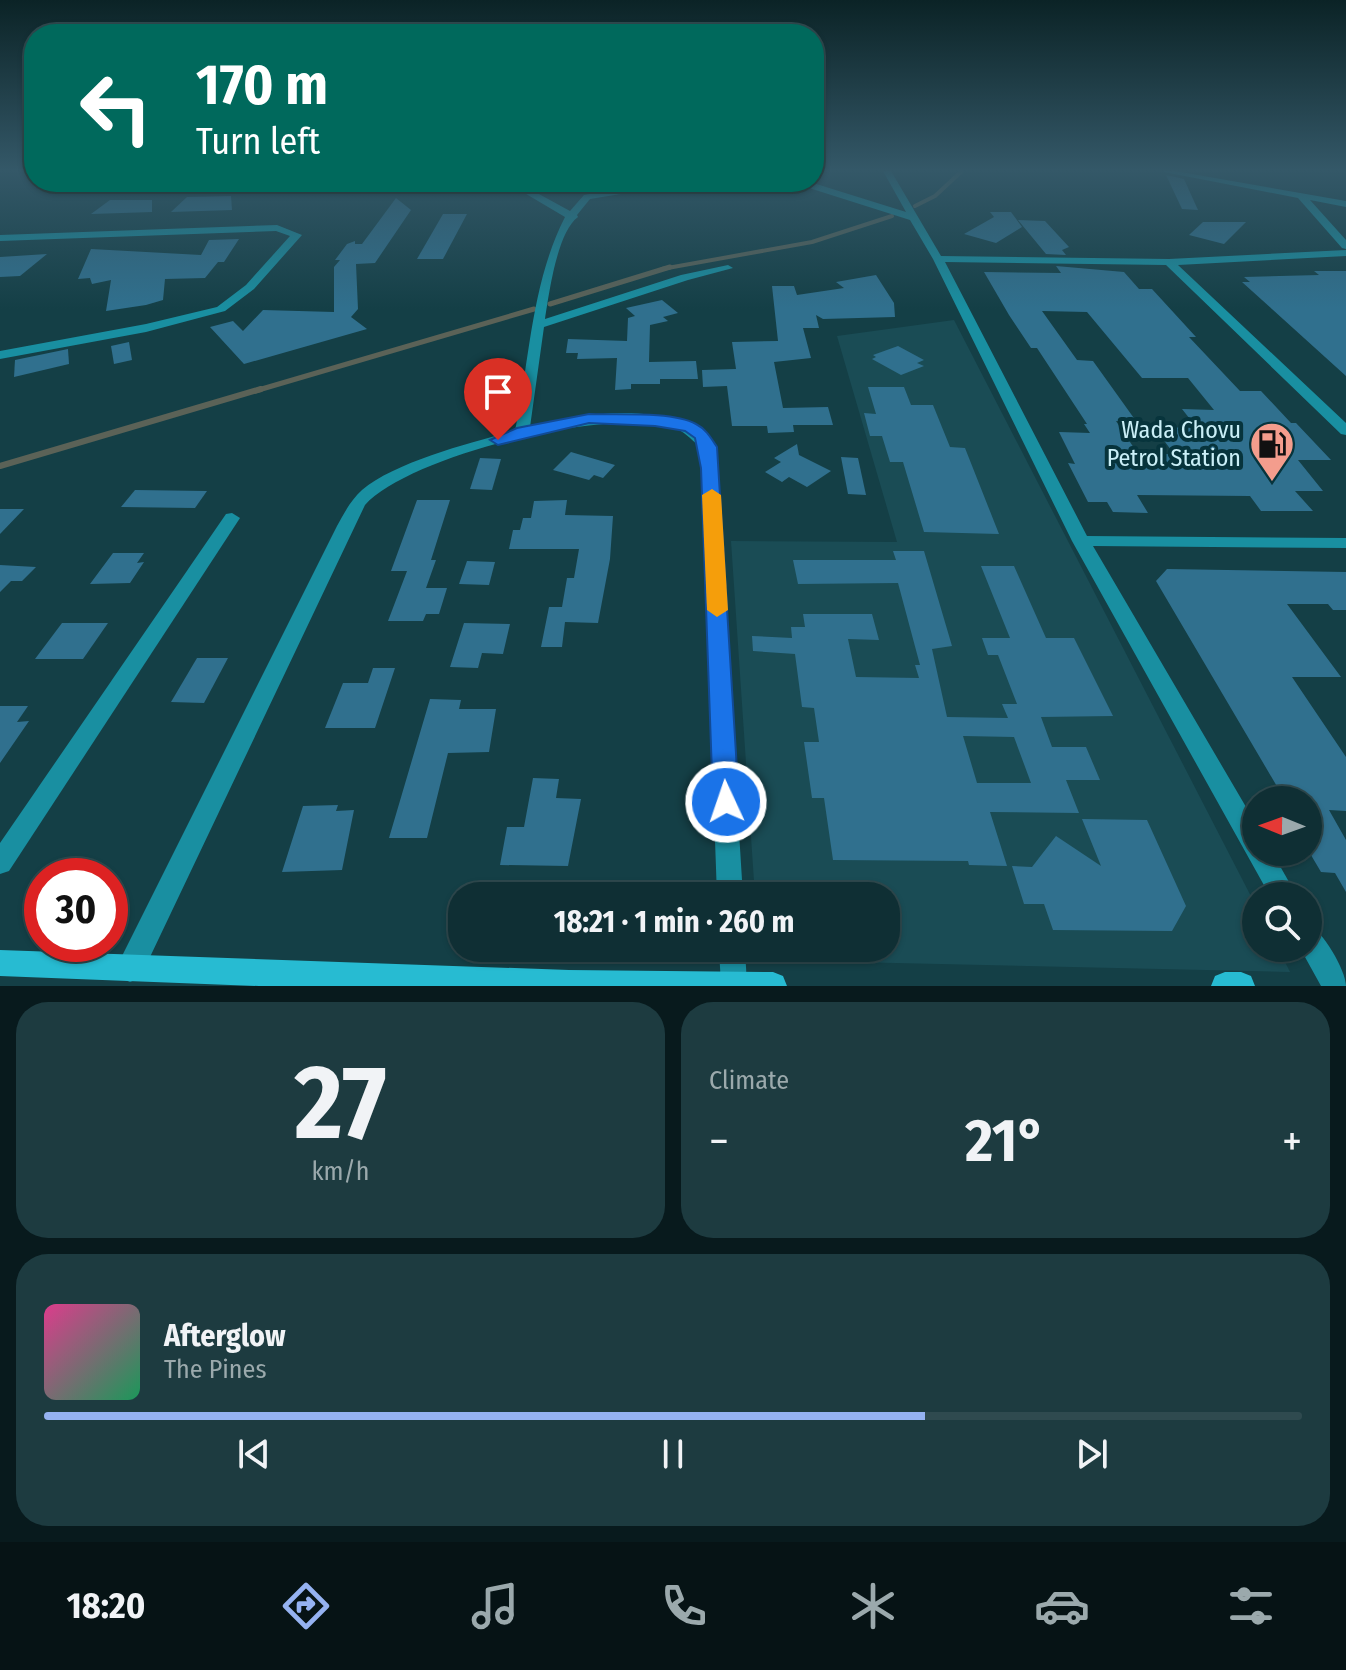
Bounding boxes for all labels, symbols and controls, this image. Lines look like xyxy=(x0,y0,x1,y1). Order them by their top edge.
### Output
text: 170 m xyxy=(196,52,328,119)
icon: left xyxy=(64,56,168,160)
text: Turn left xyxy=(196,120,320,164)
pin xyxy=(464,358,532,440)
icon: arrive xyxy=(476,370,520,414)
place label: Wada Chovu Petrol Station xyxy=(1107,416,1241,472)
fuel station icon: Wada Chovu Petrol Station xyxy=(1248,420,1296,483)
position arrow xyxy=(684,760,768,844)
north arrow xyxy=(1242,786,1322,866)
map controls xyxy=(1242,786,1322,962)
speed limit sign: 30 xyxy=(24,858,128,962)
button: search xyxy=(1242,882,1322,962)
text: 18:21 · 1 min · 260 m xyxy=(554,904,794,940)
text: 27 xyxy=(295,1041,386,1166)
text: Climate xyxy=(709,1065,789,1096)
text: 21° xyxy=(965,1105,1046,1177)
text: − xyxy=(709,1115,729,1168)
text: + xyxy=(1282,1115,1302,1168)
text: km/h xyxy=(312,1156,369,1187)
text: Afterglow xyxy=(164,1318,286,1354)
text: The Pines xyxy=(164,1354,267,1385)
icon: previous xyxy=(232,1432,276,1476)
icon: pause xyxy=(651,1432,695,1476)
icon: next xyxy=(1070,1432,1114,1476)
icon: directions xyxy=(278,1578,334,1634)
icon: music xyxy=(467,1578,523,1634)
icon: phone xyxy=(656,1578,712,1634)
icon: climate xyxy=(845,1578,901,1634)
icon: car xyxy=(1034,1578,1090,1634)
icon: filters xyxy=(1223,1578,1279,1634)
text: 18:20 xyxy=(67,1584,145,1628)

